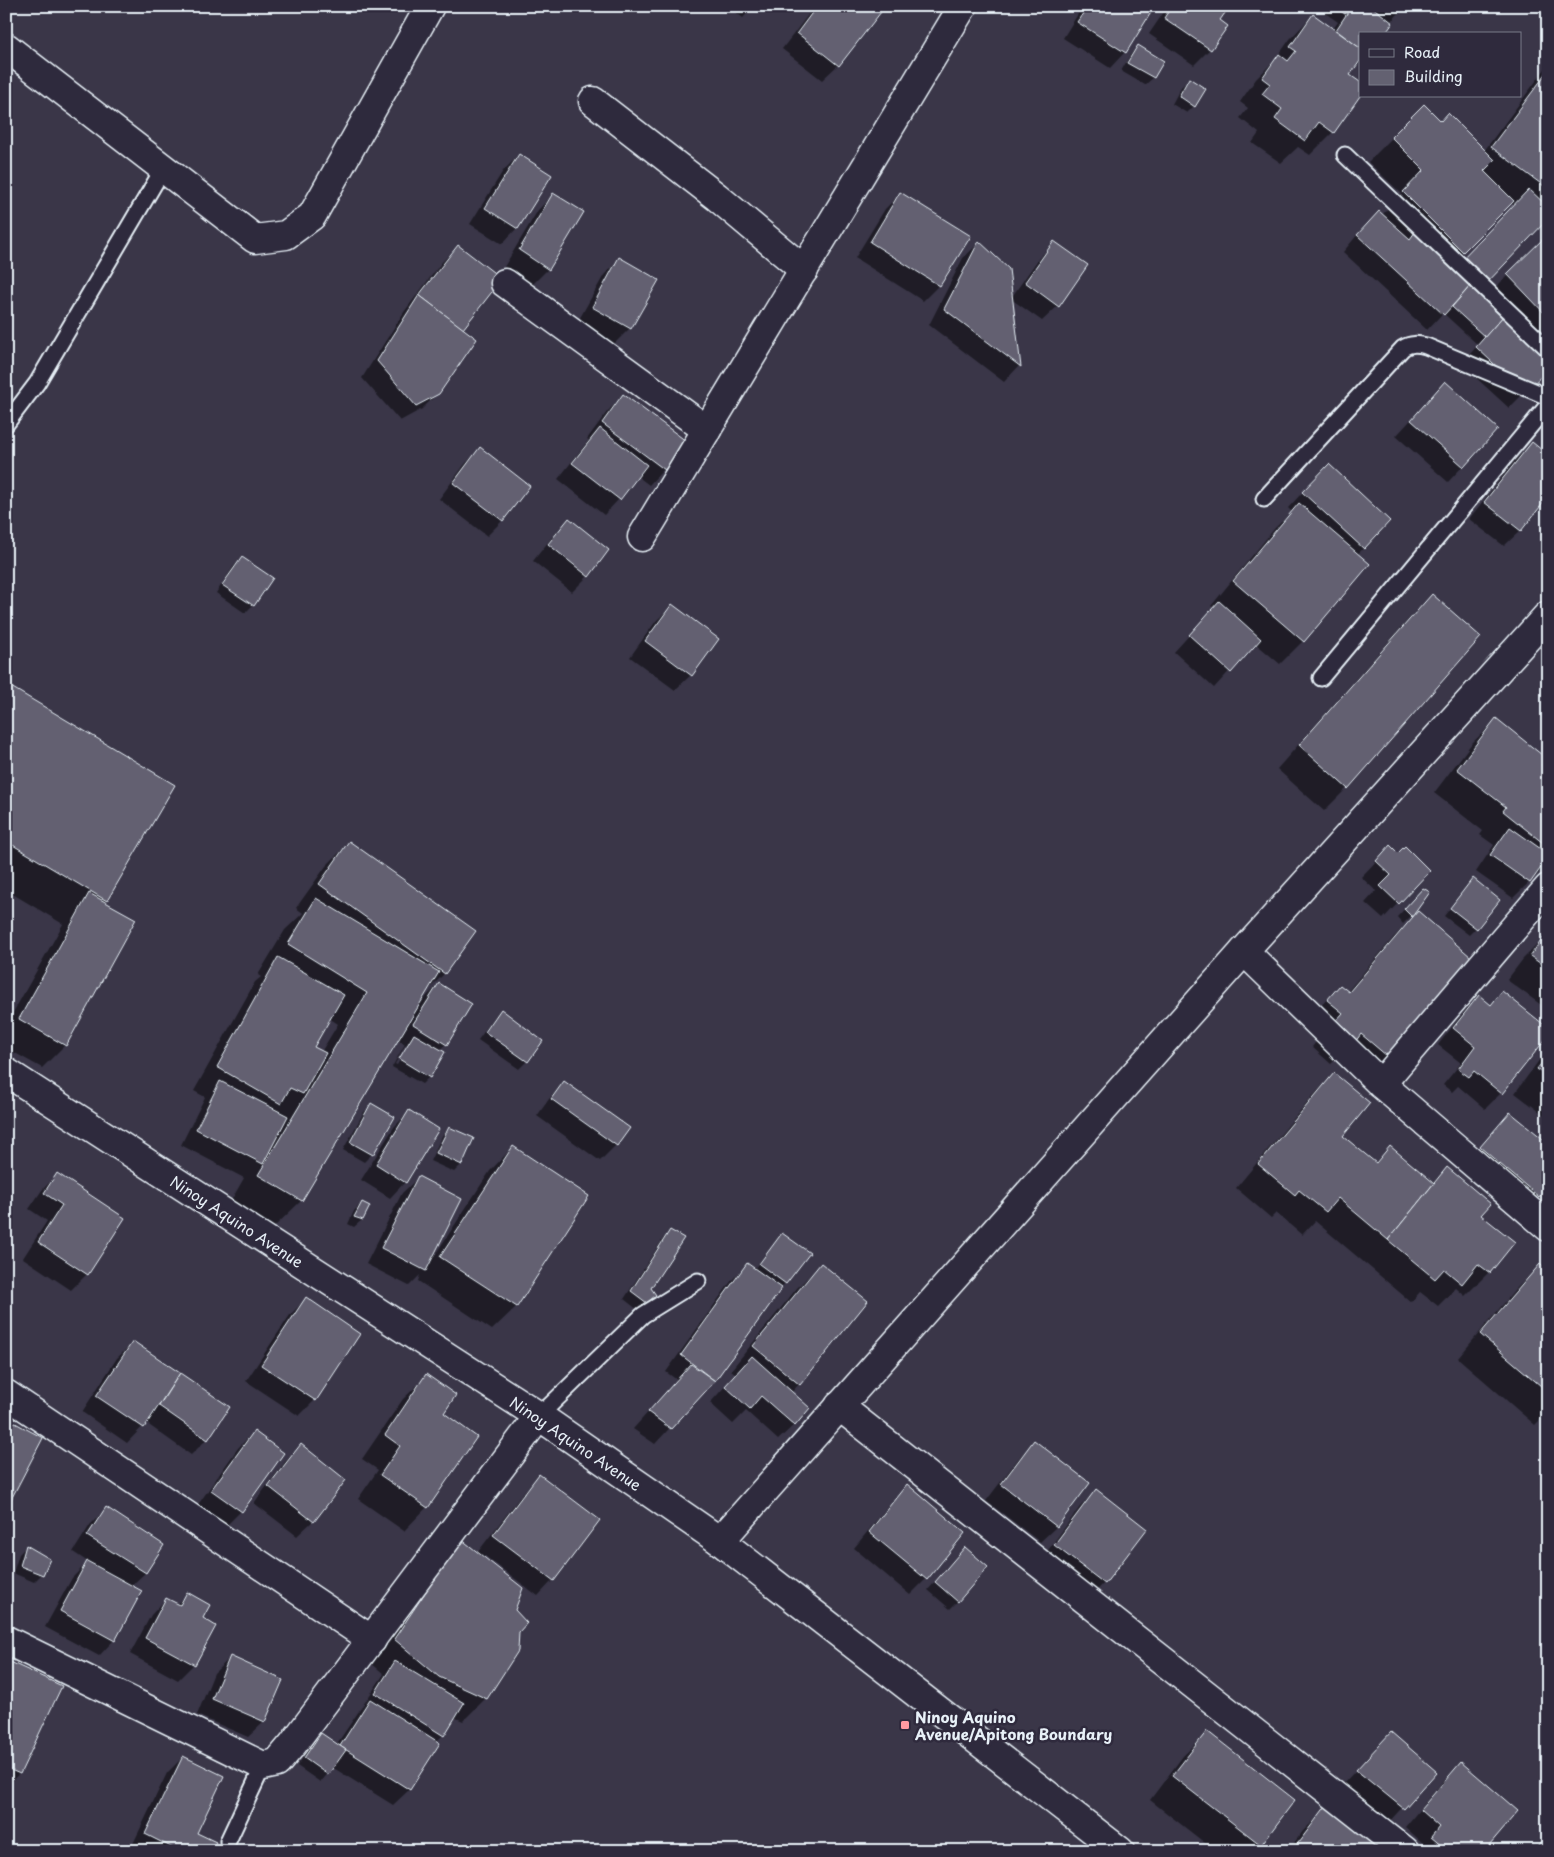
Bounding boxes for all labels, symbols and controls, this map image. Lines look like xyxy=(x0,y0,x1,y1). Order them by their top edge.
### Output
legend xyxy=(1359,32,1522,98)
text: Road xyxy=(1404,40,1440,63)
text: Building xyxy=(1404,64,1463,87)
street label: Ninoy Aquino Avenue xyxy=(166,1169,308,1273)
street label: Ninoy Aquino Avenue xyxy=(506,1390,646,1496)
place label: Ninoy Aquino Avenue/Apitong Boundary xyxy=(914,1705,1113,1745)
marker: Ninoy Aquino Avenue/Apitong Boundary xyxy=(899,1719,911,1731)

